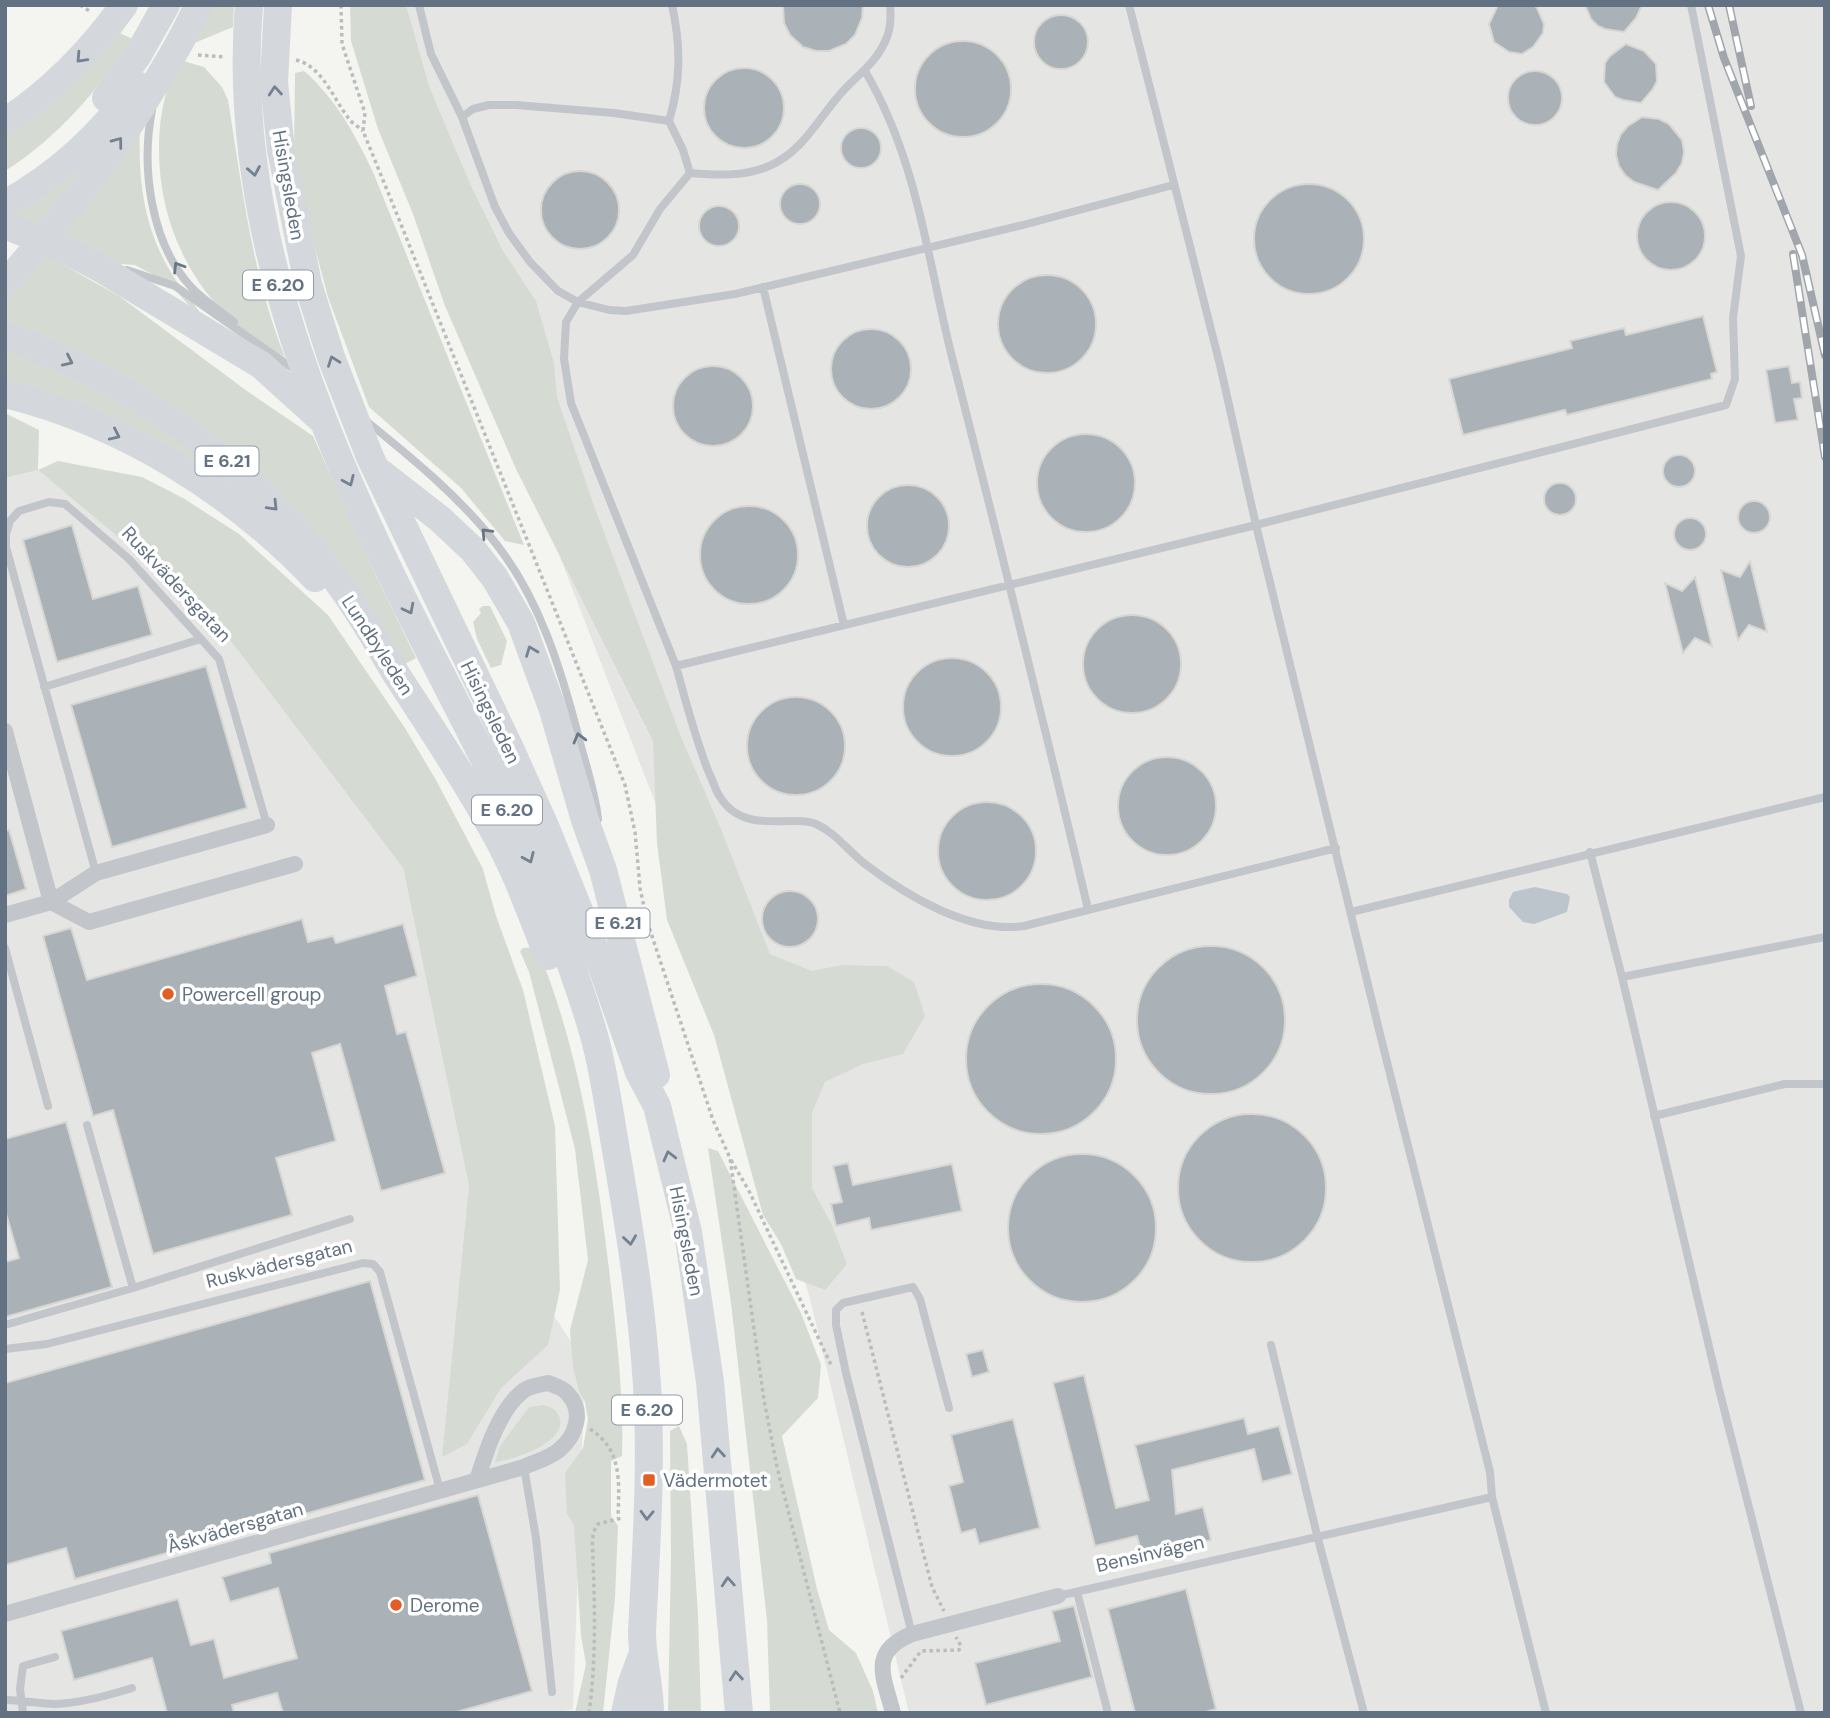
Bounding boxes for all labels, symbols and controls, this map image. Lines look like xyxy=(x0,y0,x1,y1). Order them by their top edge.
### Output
one-way arrow xyxy=(77,50,89,63)
one-way arrow xyxy=(268,85,283,96)
street label: Hisingsleden xyxy=(267,128,310,242)
one-way arrow xyxy=(110,137,123,150)
one-way arrow xyxy=(246,165,261,177)
one-way arrow xyxy=(174,261,187,274)
road number: E 6.20 xyxy=(243,270,313,300)
one-way arrow xyxy=(61,353,74,367)
one-way arrow xyxy=(327,355,341,367)
one-way arrow xyxy=(108,426,120,440)
road number: E 6.21 xyxy=(196,447,258,476)
one-way arrow xyxy=(341,474,355,487)
one-way arrow xyxy=(265,497,278,510)
street label: Ruskvädersgatan xyxy=(116,521,237,648)
one-way arrow xyxy=(482,528,495,541)
street label: Lundbyleden xyxy=(336,591,419,700)
one-way arrow xyxy=(400,602,414,614)
one-way arrow xyxy=(526,645,540,657)
street label: Hisingsleden xyxy=(455,657,526,768)
one-way arrow xyxy=(572,732,587,744)
road number: E 6.20 xyxy=(472,796,542,824)
one-way arrow xyxy=(521,851,535,864)
road number: E 6.21 xyxy=(586,908,650,938)
place label: Powercell group xyxy=(182,982,321,1007)
marker: Powercell group xyxy=(160,986,176,1002)
one-way arrow xyxy=(663,1151,677,1163)
street label: Hisingsleden xyxy=(664,1184,709,1298)
street label: Ruskvädersgatan xyxy=(203,1233,355,1294)
one-way arrow xyxy=(622,1234,637,1245)
road number: E 6.20 xyxy=(612,1395,682,1424)
one-way arrow xyxy=(710,1447,725,1459)
place label: Vädermotet xyxy=(663,1468,768,1493)
marker: Vädermotet xyxy=(641,1472,657,1488)
street label: Åskvädersgatan xyxy=(164,1496,306,1559)
one-way arrow xyxy=(640,1510,655,1521)
street label: Bensinvägen xyxy=(1094,1529,1206,1578)
one-way arrow xyxy=(721,1576,736,1587)
place label: Derome xyxy=(410,1593,480,1618)
marker: Derome xyxy=(388,1597,404,1613)
one-way arrow xyxy=(729,1670,744,1681)

